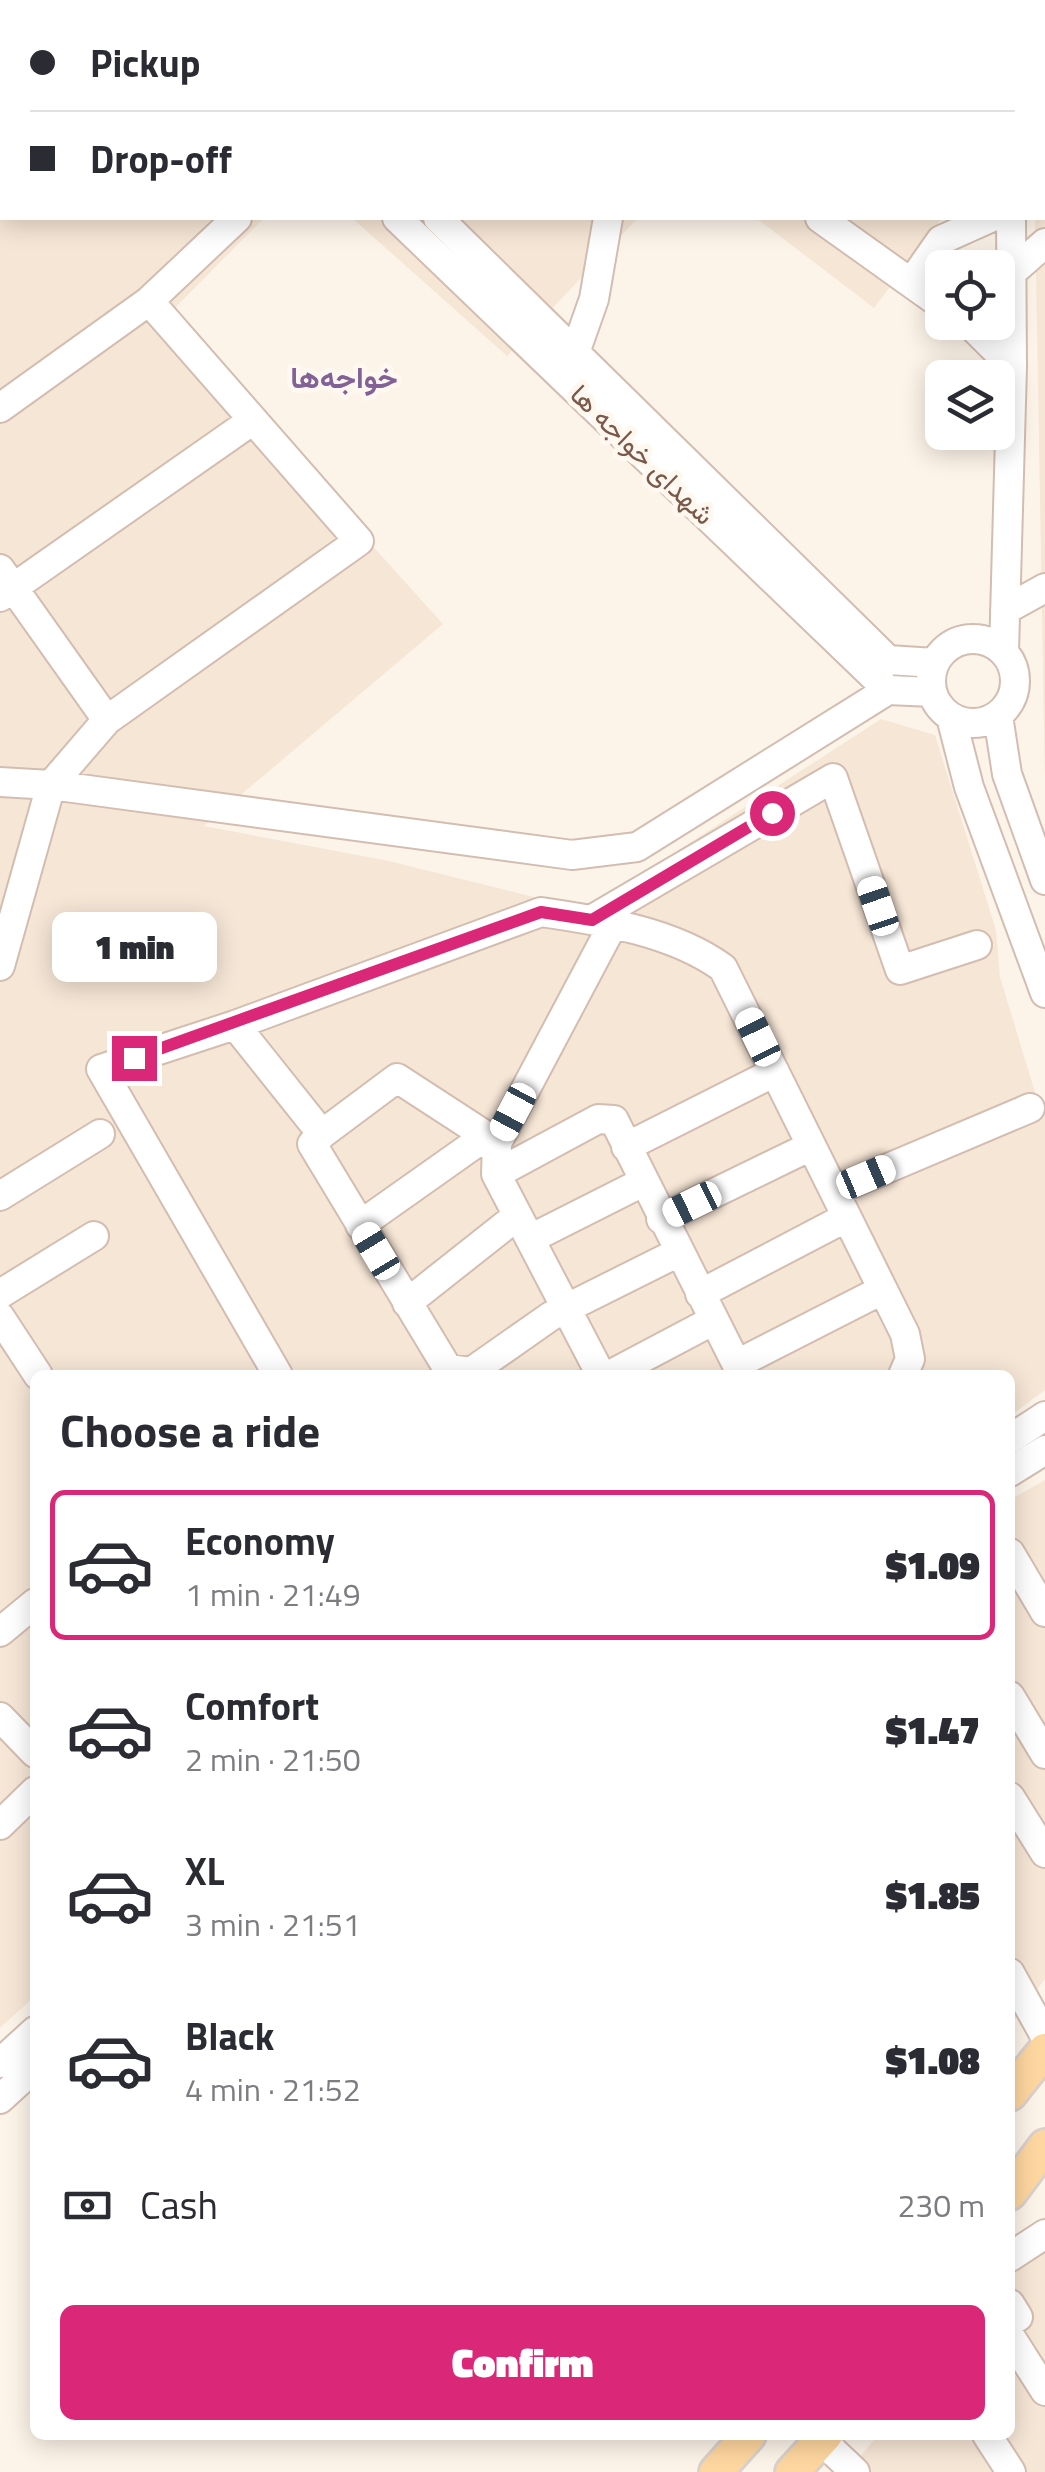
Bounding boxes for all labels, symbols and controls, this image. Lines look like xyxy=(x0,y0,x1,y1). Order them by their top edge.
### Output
text: Pickup xyxy=(90,34,200,92)
text: Drop-off xyxy=(90,130,232,188)
map controls xyxy=(925,250,1015,450)
button: locate xyxy=(925,250,1015,340)
district label: خواجه‌ها xyxy=(290,354,398,400)
button: layers xyxy=(925,360,1015,450)
street label: شهدای خواجه ها xyxy=(561,373,725,535)
route start xyxy=(750,791,795,836)
car xyxy=(854,873,902,939)
callout: 1 min xyxy=(52,913,216,983)
text: 1 min xyxy=(95,923,174,971)
car xyxy=(731,1003,785,1071)
route end xyxy=(112,1036,157,1081)
car xyxy=(486,1078,540,1146)
car xyxy=(833,1151,899,1203)
car xyxy=(658,1177,726,1231)
car xyxy=(348,1218,404,1284)
text: Choose a ride xyxy=(60,1396,320,1464)
text: Economy xyxy=(185,1512,335,1570)
icon: car xyxy=(65,1520,155,1610)
text: $1.09 xyxy=(886,1536,980,1594)
text: 1 min · 21:49 xyxy=(185,1570,361,1618)
text: Comfort xyxy=(185,1677,319,1735)
icon: car xyxy=(65,1685,155,1775)
text: $1.47 xyxy=(886,1701,980,1759)
text: 2 min · 21:50 xyxy=(185,1735,361,1783)
text: XL xyxy=(185,1842,225,1900)
icon: car xyxy=(65,1850,155,1940)
text: $1.85 xyxy=(886,1866,980,1924)
text: 3 min · 21:51 xyxy=(185,1900,361,1948)
text: Black xyxy=(185,2007,274,2065)
icon: car xyxy=(65,2015,155,2105)
text: $1.08 xyxy=(886,2031,980,2089)
text: 4 min · 21:52 xyxy=(185,2065,361,2113)
text: Cash xyxy=(140,2176,218,2234)
icon: cash xyxy=(60,2178,115,2233)
text: 230 m xyxy=(897,2181,985,2229)
button: Confirm xyxy=(60,2305,985,2420)

